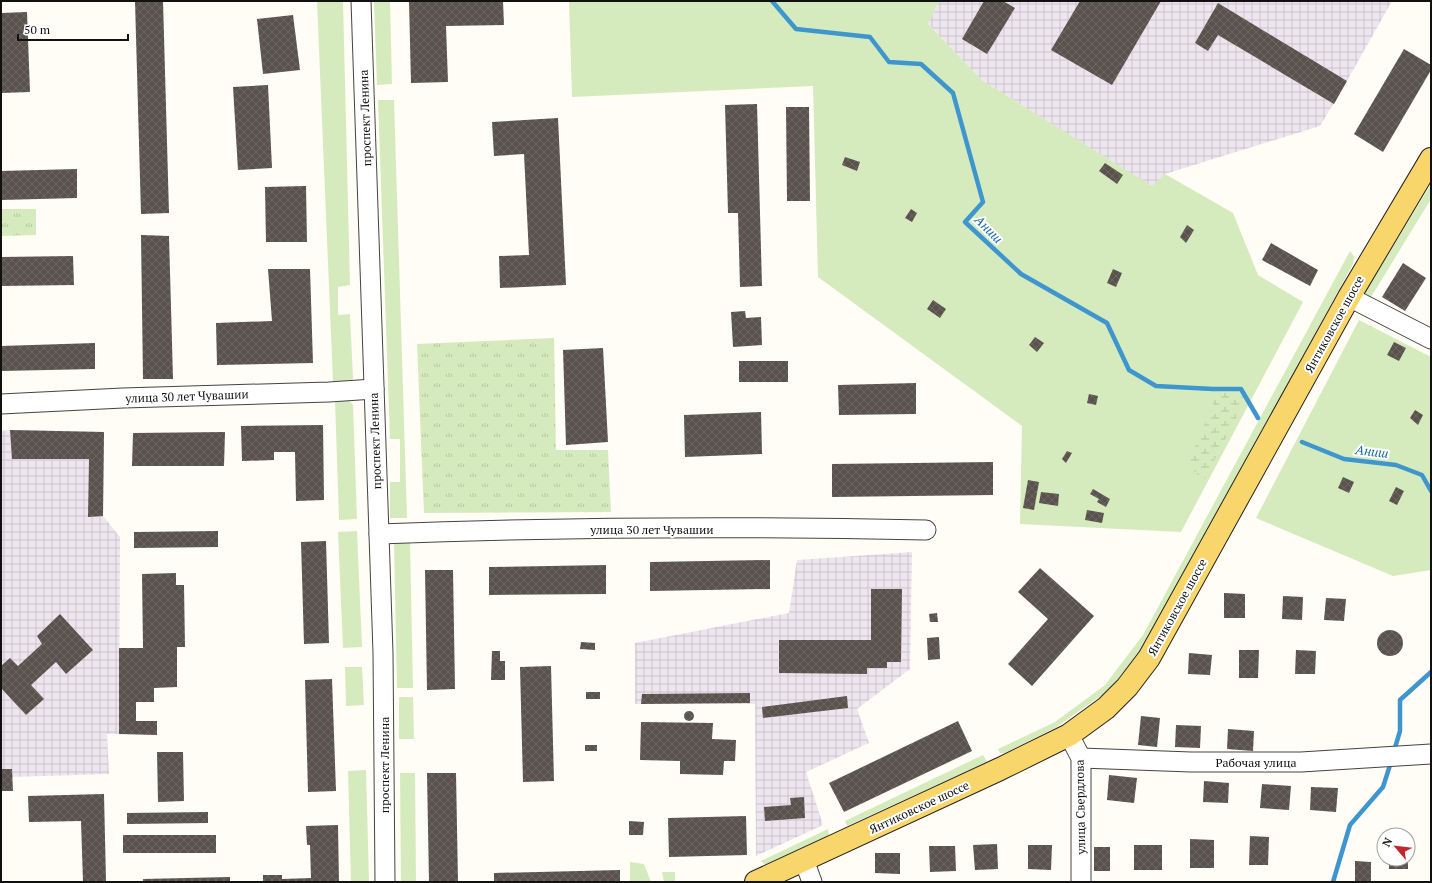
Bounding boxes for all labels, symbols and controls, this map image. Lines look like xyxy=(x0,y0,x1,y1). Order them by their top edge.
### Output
scale bar xyxy=(18,16,128,42)
text: 50 m xyxy=(24,22,51,37)
street label: проспект Ленина xyxy=(356,69,374,167)
water label: Аниш xyxy=(970,210,1007,247)
street label: Янтиковское шоссе xyxy=(1301,273,1367,375)
street label: улица 30 лет Чувашии xyxy=(124,386,249,406)
street label: проспект Ленина xyxy=(366,392,384,490)
water label: Аниш xyxy=(1353,440,1390,462)
street label: улица 30 лет Чувашии xyxy=(589,522,714,537)
street label: Янтиковское шоссе xyxy=(1144,556,1210,658)
street label: проспект Ленина xyxy=(377,717,392,813)
street label: Рабочая улица xyxy=(1215,755,1297,770)
street label: улица Свердлова xyxy=(1072,759,1088,856)
street label: Янтиковское шоссе xyxy=(867,777,971,837)
north arrow xyxy=(1376,827,1416,867)
text: N xyxy=(1379,835,1396,849)

